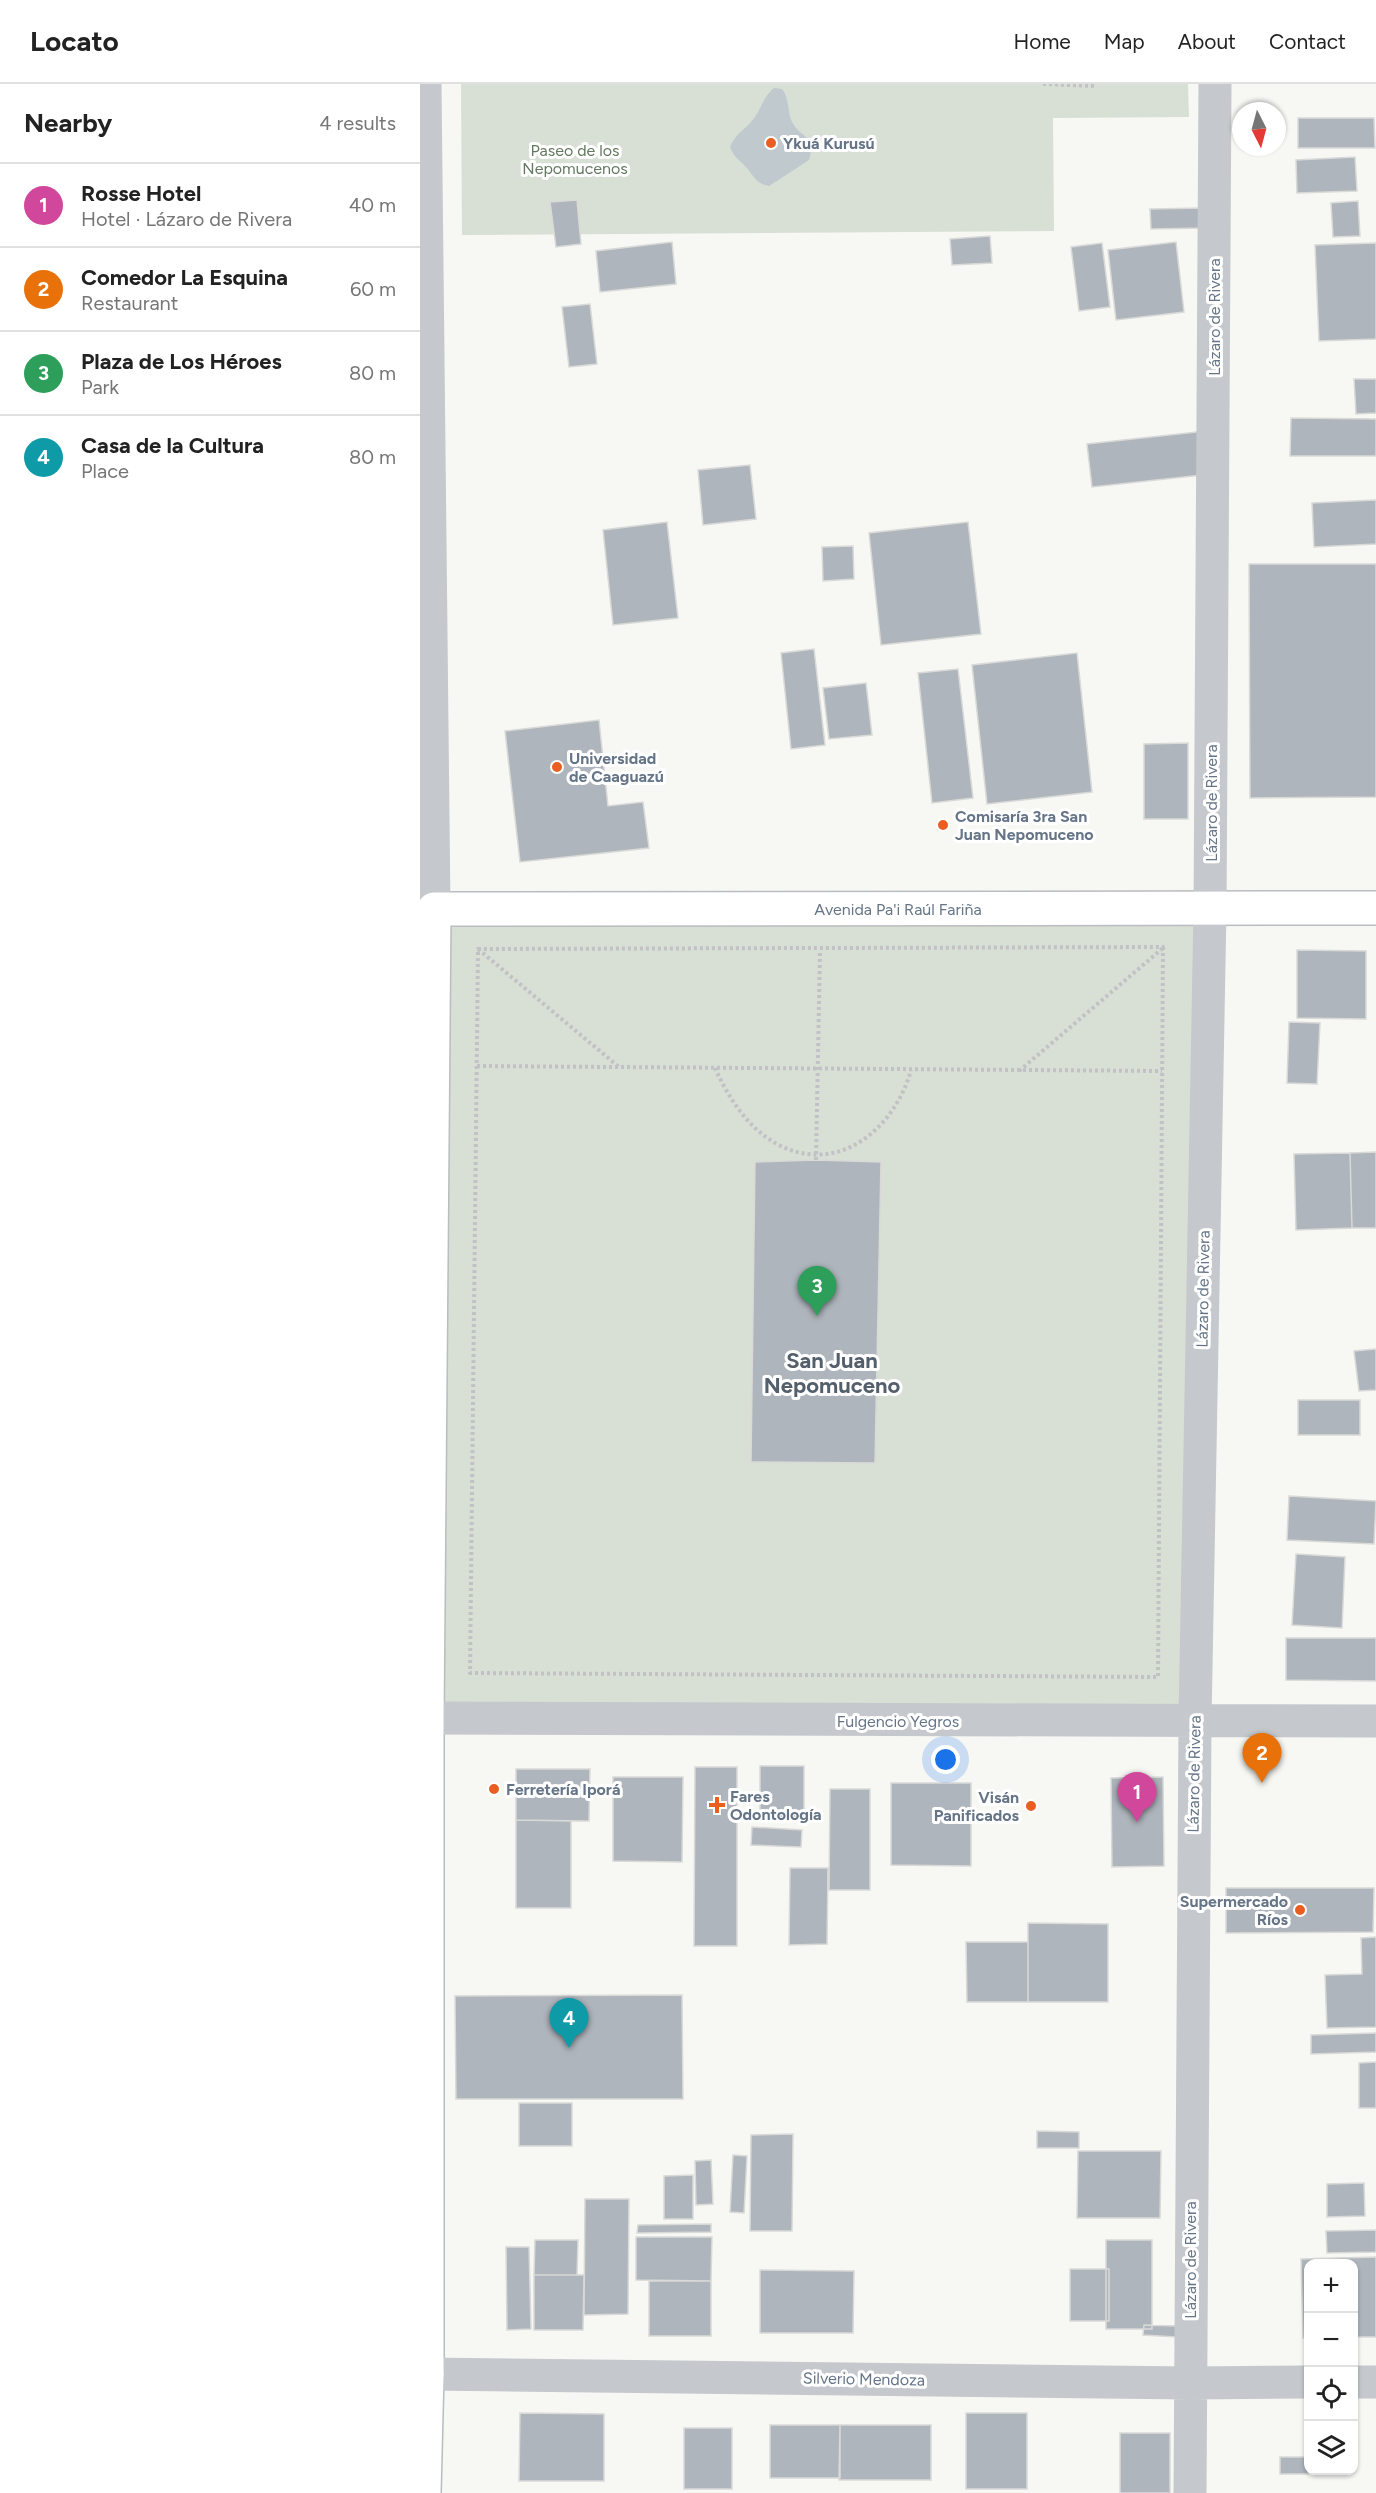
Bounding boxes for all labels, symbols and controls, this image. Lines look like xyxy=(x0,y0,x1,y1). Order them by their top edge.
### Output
text: Locato xyxy=(30,24,119,58)
text: Home xyxy=(1014,29,1071,54)
text: Map xyxy=(1104,29,1145,54)
text: About xyxy=(1178,29,1236,54)
text: Contact xyxy=(1269,29,1346,54)
north arrow xyxy=(1232,102,1286,156)
text: Nearby xyxy=(24,107,112,139)
text: 4 results xyxy=(319,111,396,135)
place label: Ykuá Kurusú xyxy=(783,134,875,153)
marker: Ykuá Kurusú xyxy=(764,136,778,150)
park label: Paseo de los Nepomucenos xyxy=(522,141,628,178)
text: Rosse Hotel xyxy=(81,180,201,207)
text: 1 xyxy=(39,193,48,217)
text: 40 m xyxy=(349,193,396,217)
text: Hotel · Lázaro de Rivera xyxy=(81,207,292,231)
street label: Lázaro de Rivera xyxy=(1205,258,1224,376)
text: Comedor La Esquina xyxy=(81,264,288,291)
text: 2 xyxy=(38,277,49,301)
text: 60 m xyxy=(350,277,396,301)
text: Restaurant xyxy=(81,291,178,315)
text: Plaza de Los Héroes xyxy=(81,348,282,375)
text: 3 xyxy=(38,361,49,385)
text: 80 m xyxy=(349,361,396,385)
text: Park xyxy=(81,375,119,399)
text: Casa de la Cultura xyxy=(81,432,264,459)
text: 4 xyxy=(37,445,50,469)
text: 80 m xyxy=(349,445,396,469)
text: Place xyxy=(81,459,129,483)
street label: Lázaro de Rivera xyxy=(1202,744,1221,862)
place label: Universidad de Caaguazú xyxy=(569,749,664,786)
marker: Universidad de Caaguazú xyxy=(550,760,564,774)
place label: Comisaría 3ra San Juan Nepomuceno xyxy=(955,807,1094,844)
marker: Comisaría 3ra San Juan Nepomuceno xyxy=(936,818,950,832)
street label: Avenida Pa'i Raúl Fariña xyxy=(814,900,982,919)
street label: Lázaro de Rivera xyxy=(1192,1230,1214,1348)
pin: 3 xyxy=(798,1266,836,1316)
district label: San Juan Nepomuceno xyxy=(764,1347,900,1399)
street label: Fulgencio Yegros xyxy=(837,1712,959,1731)
street label: Lázaro de Rivera xyxy=(1183,1715,1205,1833)
pin: 2 xyxy=(1242,1734,1282,1783)
your location xyxy=(931,1745,960,1774)
pin: 1 xyxy=(1118,1772,1156,1822)
place label: Ferretería Iporá xyxy=(506,1780,620,1799)
marker: Ferretería Iporá xyxy=(487,1782,501,1796)
place label: Fares Odontología xyxy=(730,1787,822,1824)
place label: Visán Panificados xyxy=(934,1788,1020,1825)
marker: Fares Odontología xyxy=(708,1796,726,1814)
marker: Visán Panificados xyxy=(1024,1799,1038,1813)
place label: Supermercado Ríos xyxy=(1180,1892,1289,1929)
marker: Supermercado Ríos xyxy=(1293,1903,1307,1917)
pin: 4 xyxy=(550,1998,588,2048)
street label: Lázaro de Rivera xyxy=(1181,2201,1200,2319)
map controls xyxy=(1304,2259,1358,2475)
button: + xyxy=(1304,2259,1358,2313)
button: − xyxy=(1304,2313,1358,2367)
button: locate xyxy=(1304,2367,1358,2421)
street label: Silverio Mendoza xyxy=(803,2368,925,2390)
button: layers xyxy=(1304,2421,1358,2475)

